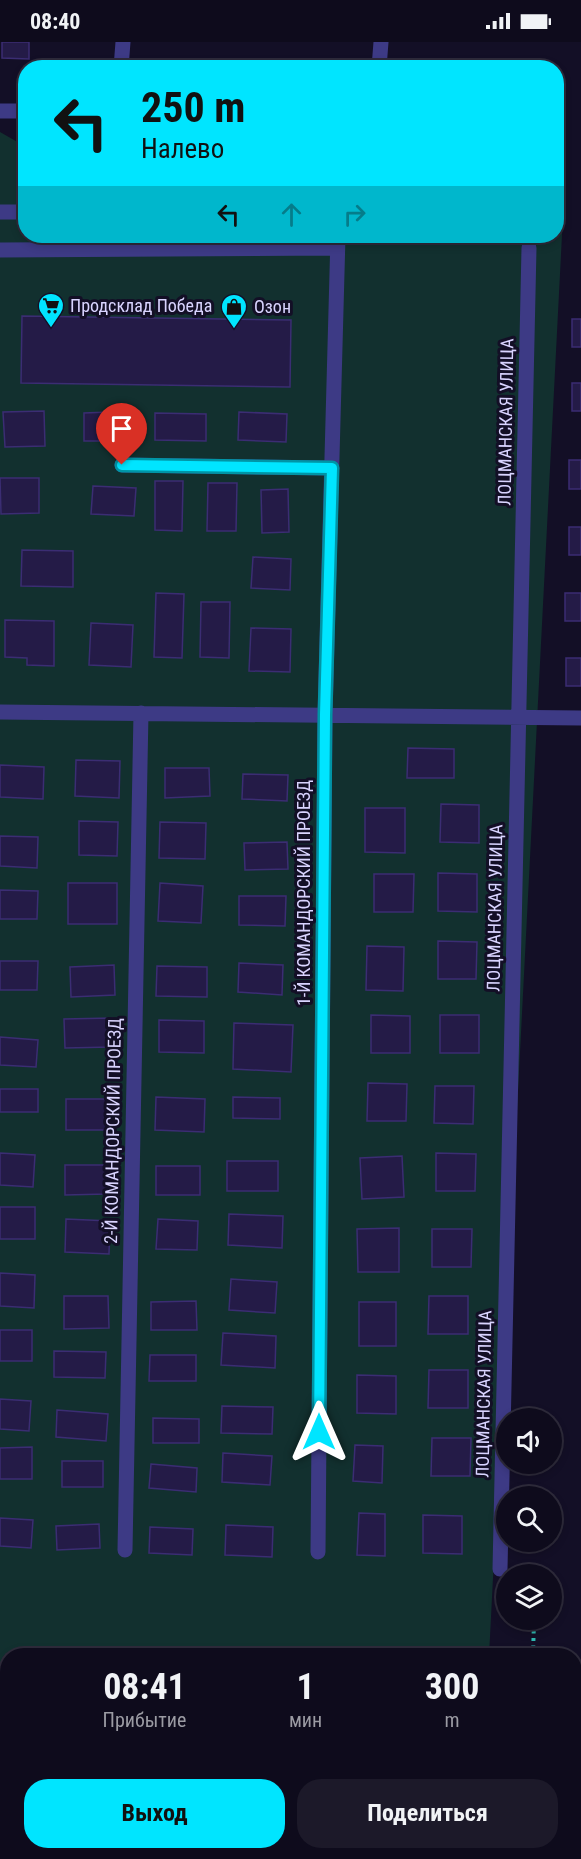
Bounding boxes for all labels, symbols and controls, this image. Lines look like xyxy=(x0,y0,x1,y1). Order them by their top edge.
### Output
text: 08:40 xyxy=(30,9,81,34)
text: 250 m xyxy=(141,83,246,132)
icon: left xyxy=(42,84,120,162)
text: Налево xyxy=(141,133,224,165)
icon: left xyxy=(212,198,245,231)
icon: ahead xyxy=(275,198,308,231)
icon: right xyxy=(338,198,371,231)
supermarket icon: Продсклад Победа xyxy=(36,291,66,329)
shop icon: Озон xyxy=(219,292,249,330)
place label: Продсклад Победа xyxy=(70,295,212,316)
place label: Озон xyxy=(254,296,291,317)
street label: ЛОЦМАНСКАЯ УЛИЦА xyxy=(494,338,517,506)
pin xyxy=(96,403,147,465)
icon: arrive xyxy=(105,412,138,445)
street label: 1-Й КОМАНДОРСКИЙ ПРОЕЗД xyxy=(293,780,314,1006)
street label: ЛОЦМАНСКАЯ УЛИЦА xyxy=(483,824,506,992)
street label: 2-Й КОМАНДОРСКИЙ ПРОЕЗД xyxy=(100,1018,125,1244)
street label: ЛОЦМАНСКАЯ УЛИЦА xyxy=(472,1310,495,1478)
position arrow xyxy=(287,1400,351,1464)
map controls xyxy=(496,1408,562,1630)
button: sound xyxy=(496,1408,562,1474)
button: search xyxy=(496,1486,562,1552)
button: layers xyxy=(496,1564,562,1630)
text: 08:41 xyxy=(103,1666,186,1708)
text: 1 xyxy=(296,1666,315,1708)
text: 300 xyxy=(425,1666,479,1708)
text: Прибытие xyxy=(103,1708,186,1732)
text: мин xyxy=(289,1708,322,1732)
text: m xyxy=(445,1708,460,1732)
button: Выход xyxy=(24,1779,285,1848)
button: Поделиться xyxy=(297,1779,558,1848)

